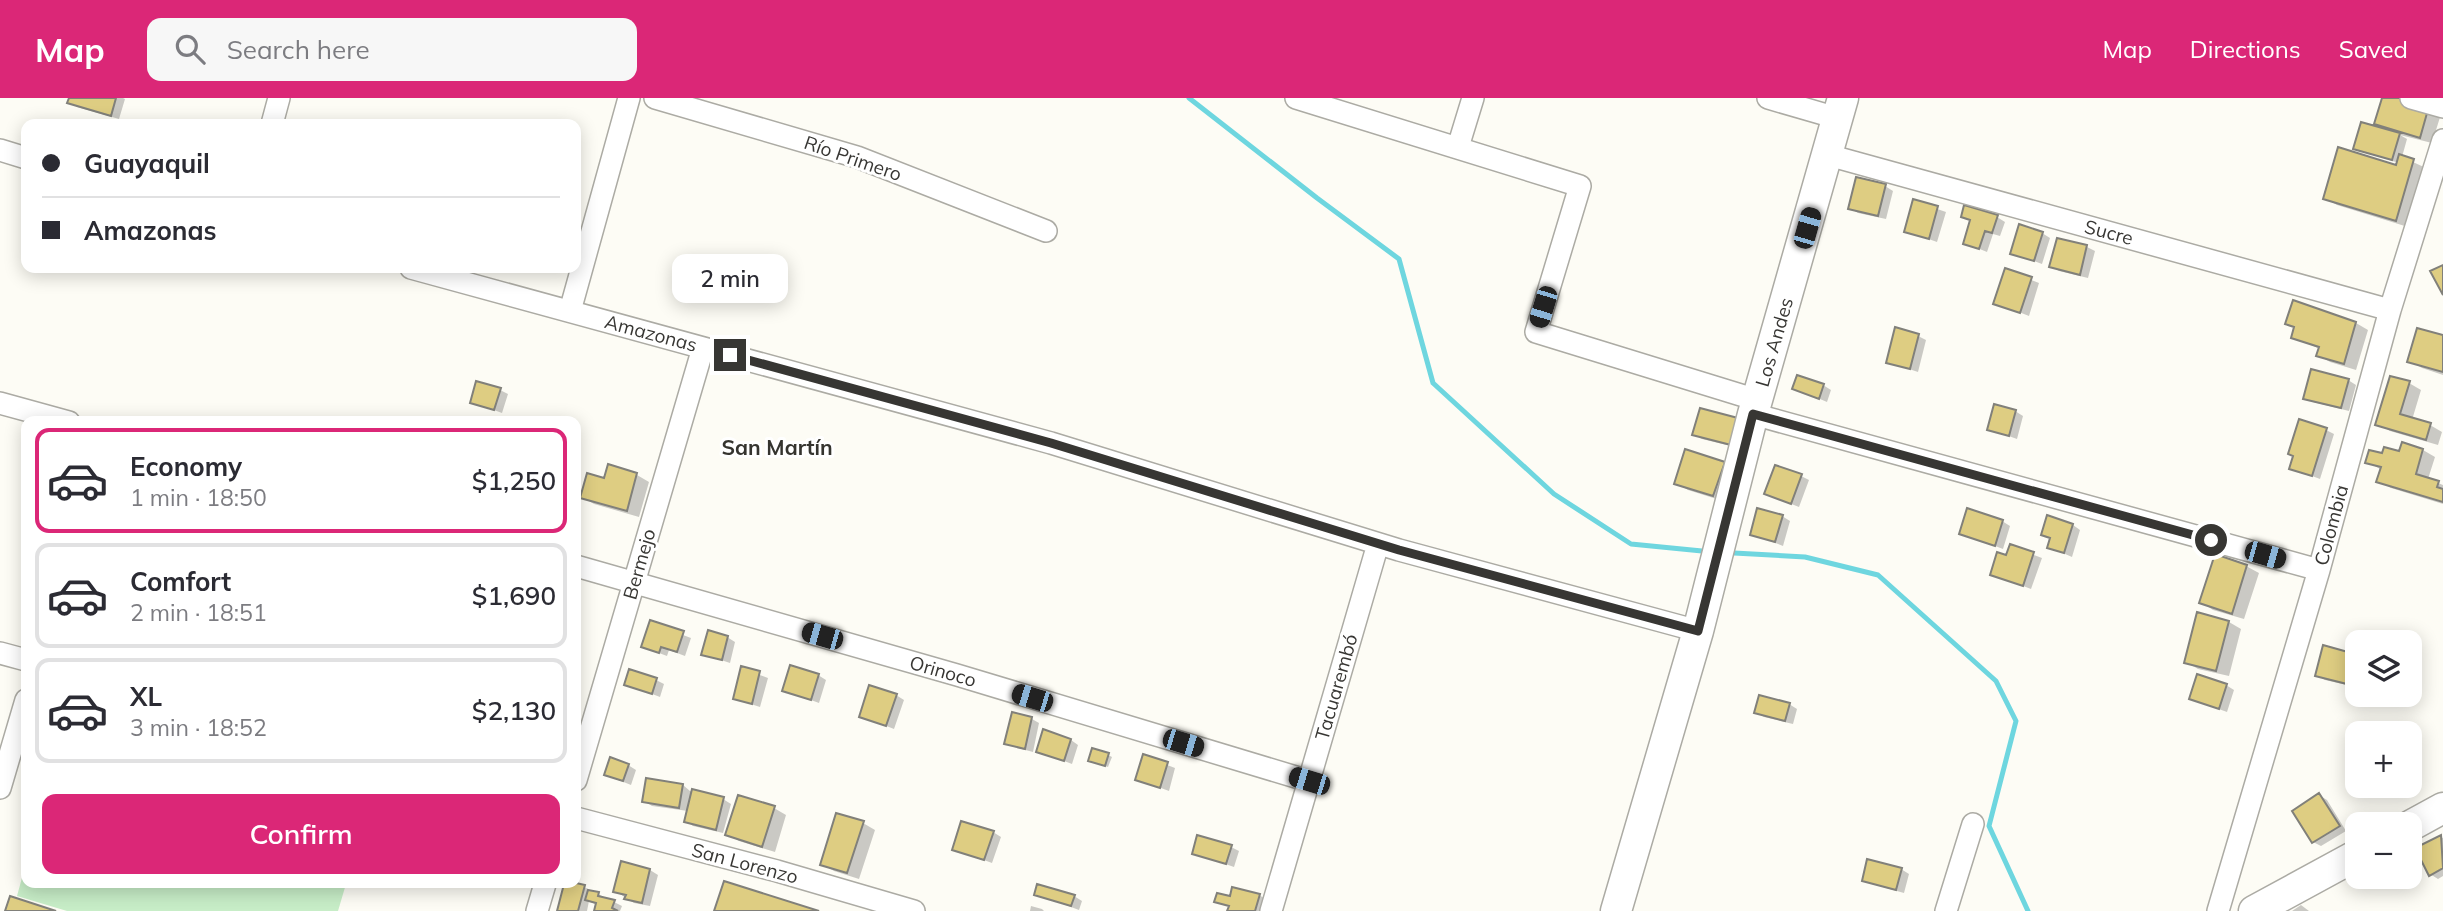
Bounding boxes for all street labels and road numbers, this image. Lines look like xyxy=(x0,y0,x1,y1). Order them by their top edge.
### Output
street label: Río Primero xyxy=(801,130,905,186)
street label: Sucre xyxy=(2082,214,2136,250)
street label: Los Andes xyxy=(1750,295,1798,389)
street label: Amazonas xyxy=(602,309,700,357)
street label: Colombia xyxy=(2309,482,2353,568)
street label: Bermejo xyxy=(617,526,661,602)
street label: Tacuarembó xyxy=(1309,631,1363,743)
street label: Orinoco xyxy=(907,650,979,692)
street label: San Lorenzo xyxy=(689,837,801,889)

